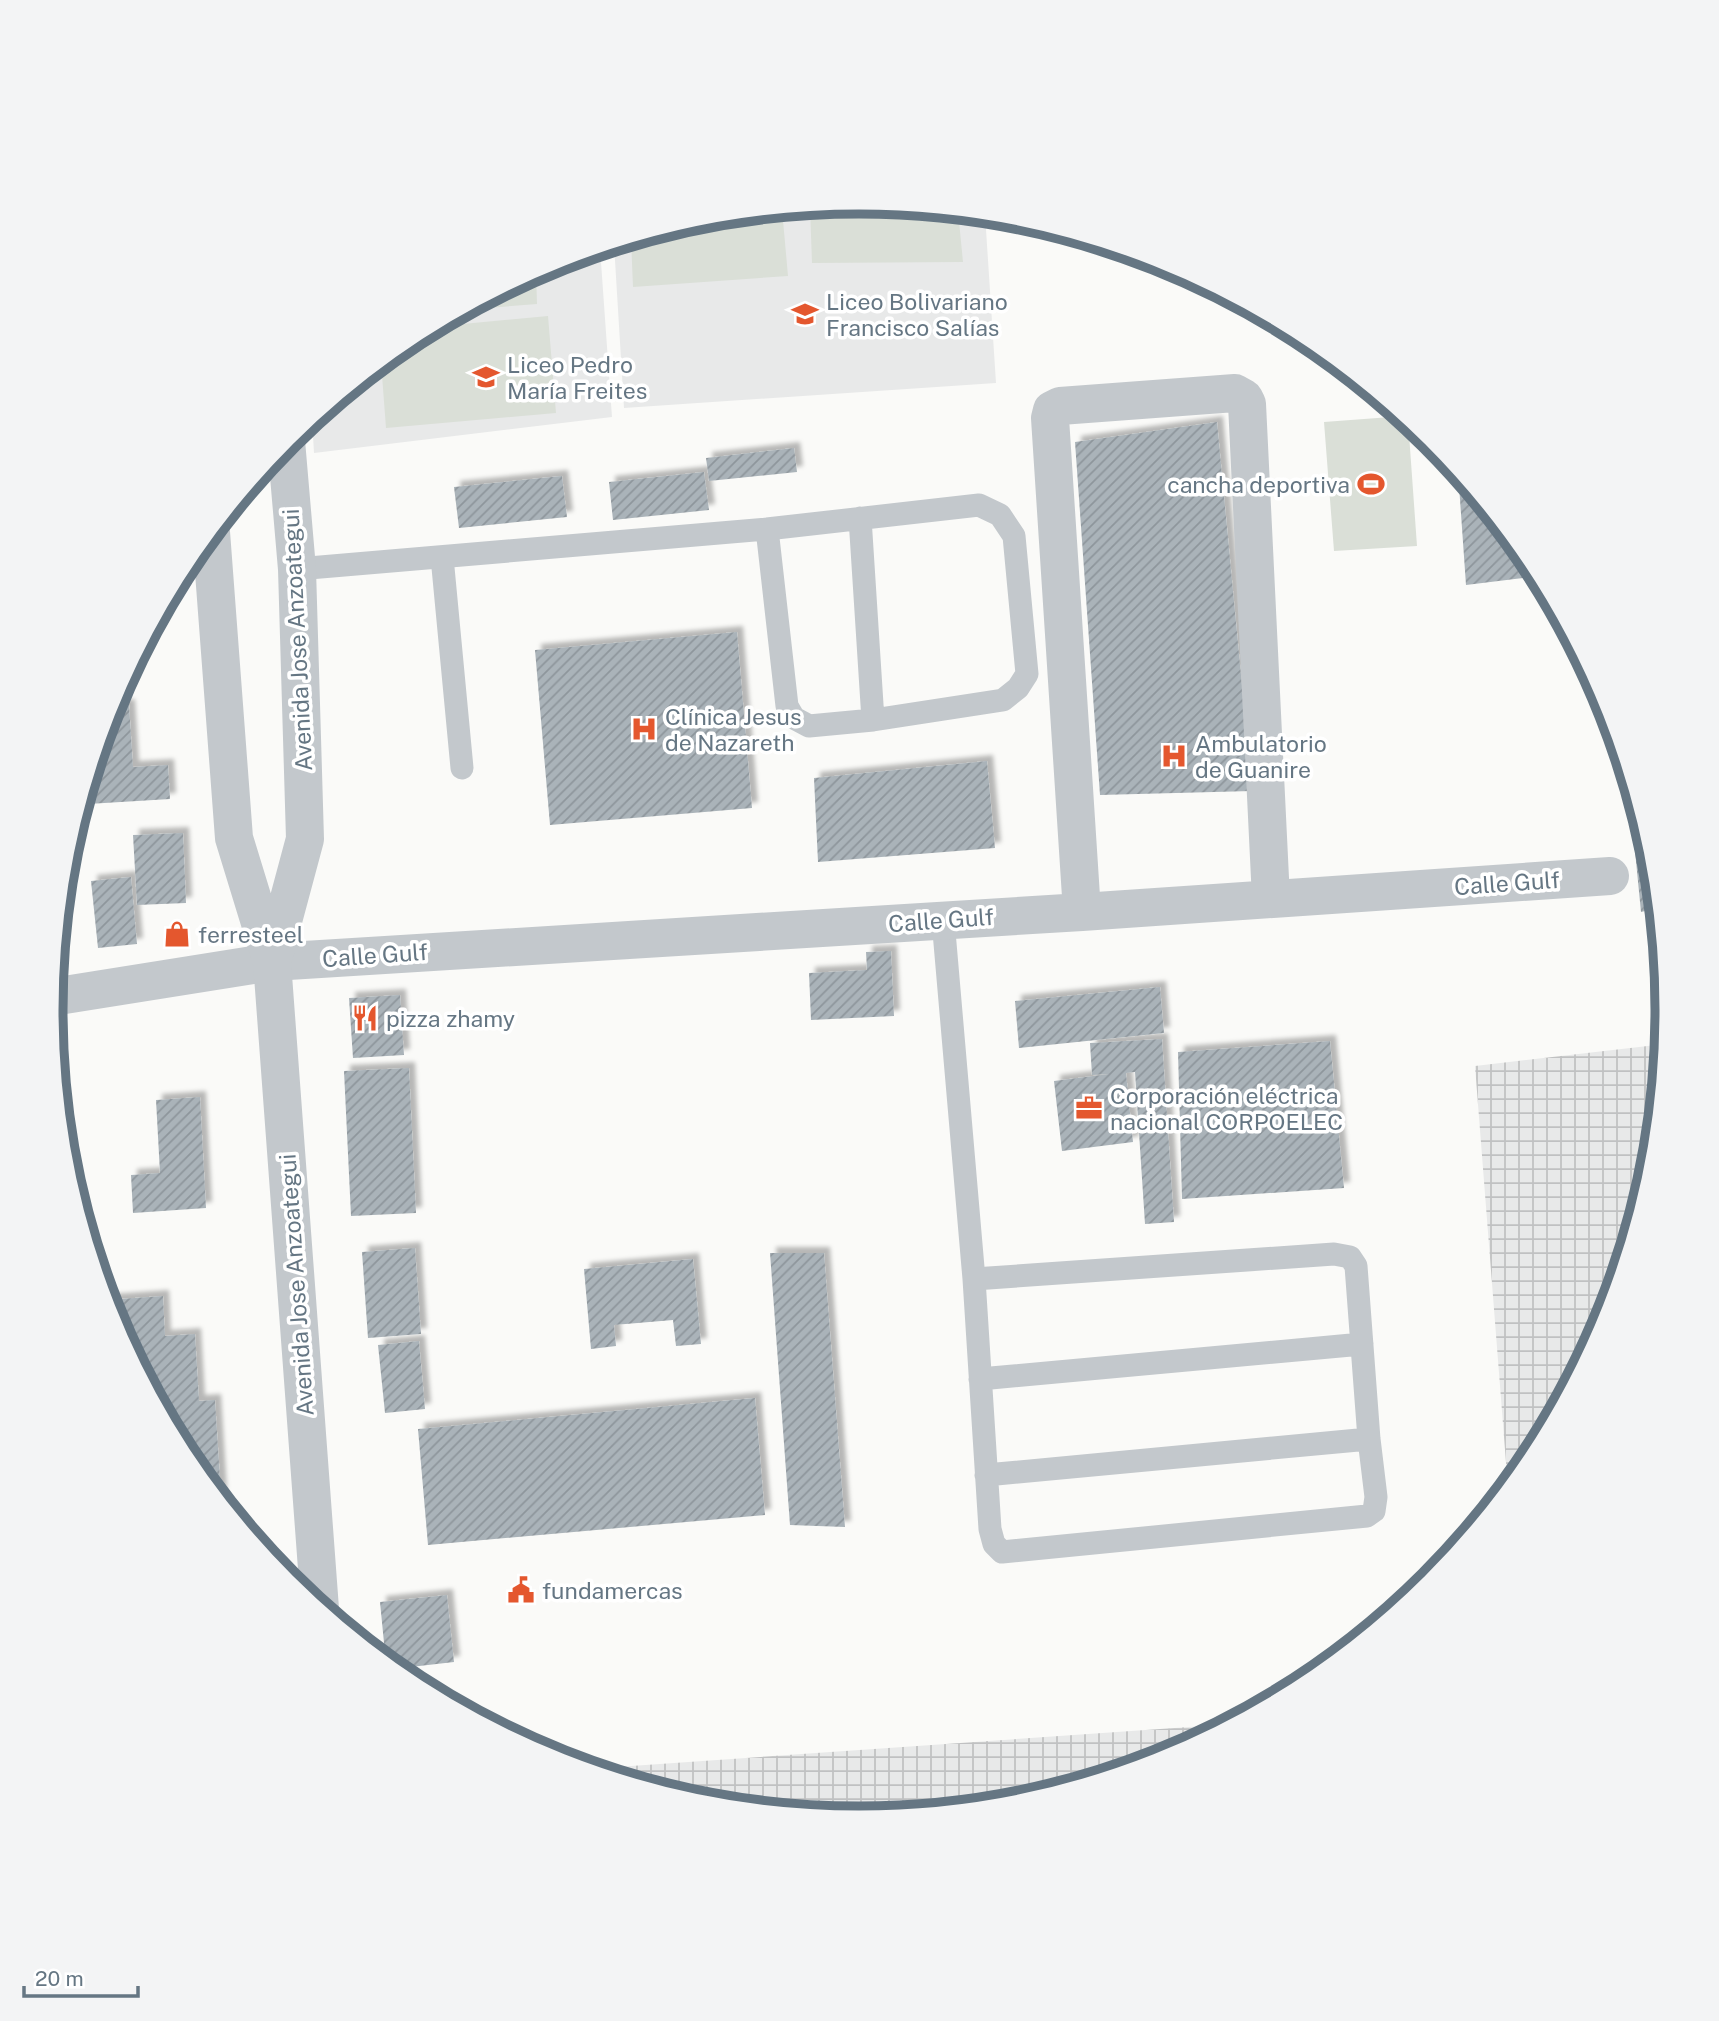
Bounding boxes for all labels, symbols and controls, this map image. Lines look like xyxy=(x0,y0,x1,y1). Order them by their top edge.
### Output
place label: Liceo Bolivariano Francisco Salías xyxy=(826,288,1008,341)
school or university icon: Liceo Bolivariano Francisco Salías xyxy=(790,299,820,329)
place label: Liceo Pedro María Freites xyxy=(507,351,647,404)
school or university icon: Liceo Pedro María Freites xyxy=(471,362,501,392)
sports icon: cancha deportiva xyxy=(1356,469,1386,499)
place label: cancha deportiva xyxy=(1167,471,1350,498)
street label: Avenida Jose Anzoategui xyxy=(277,508,317,772)
place label: Clínica Jesus de Nazareth xyxy=(665,703,802,756)
hospital icon: Clínica Jesus de Nazareth xyxy=(629,714,659,744)
place label: Ambulatorio de Guanire xyxy=(1195,730,1327,783)
hospital icon: Ambulatorio de Guanire xyxy=(1159,741,1189,771)
street label: Calle Gulf xyxy=(1453,866,1561,900)
street label: Calle Gulf xyxy=(887,903,995,937)
shop icon: ferresteel xyxy=(162,919,192,949)
place label: ferresteel xyxy=(198,921,304,948)
street label: Calle Gulf xyxy=(321,938,429,972)
restaurant icon: pizza zhamy xyxy=(350,1003,380,1033)
place label: pizza zhamy xyxy=(386,1005,515,1032)
place label: Corporación eléctrica nacional CORPOELEC xyxy=(1110,1082,1343,1135)
office icon: Corporación eléctrica nacional CORPOELEC xyxy=(1074,1093,1104,1123)
street label: Avenida Jose Anzoategui xyxy=(273,1153,319,1417)
public building icon: fundamercas xyxy=(506,1575,536,1605)
place label: fundamercas xyxy=(542,1577,683,1604)
scale bar xyxy=(24,1954,138,1998)
text: 20 m xyxy=(35,1966,84,1991)

